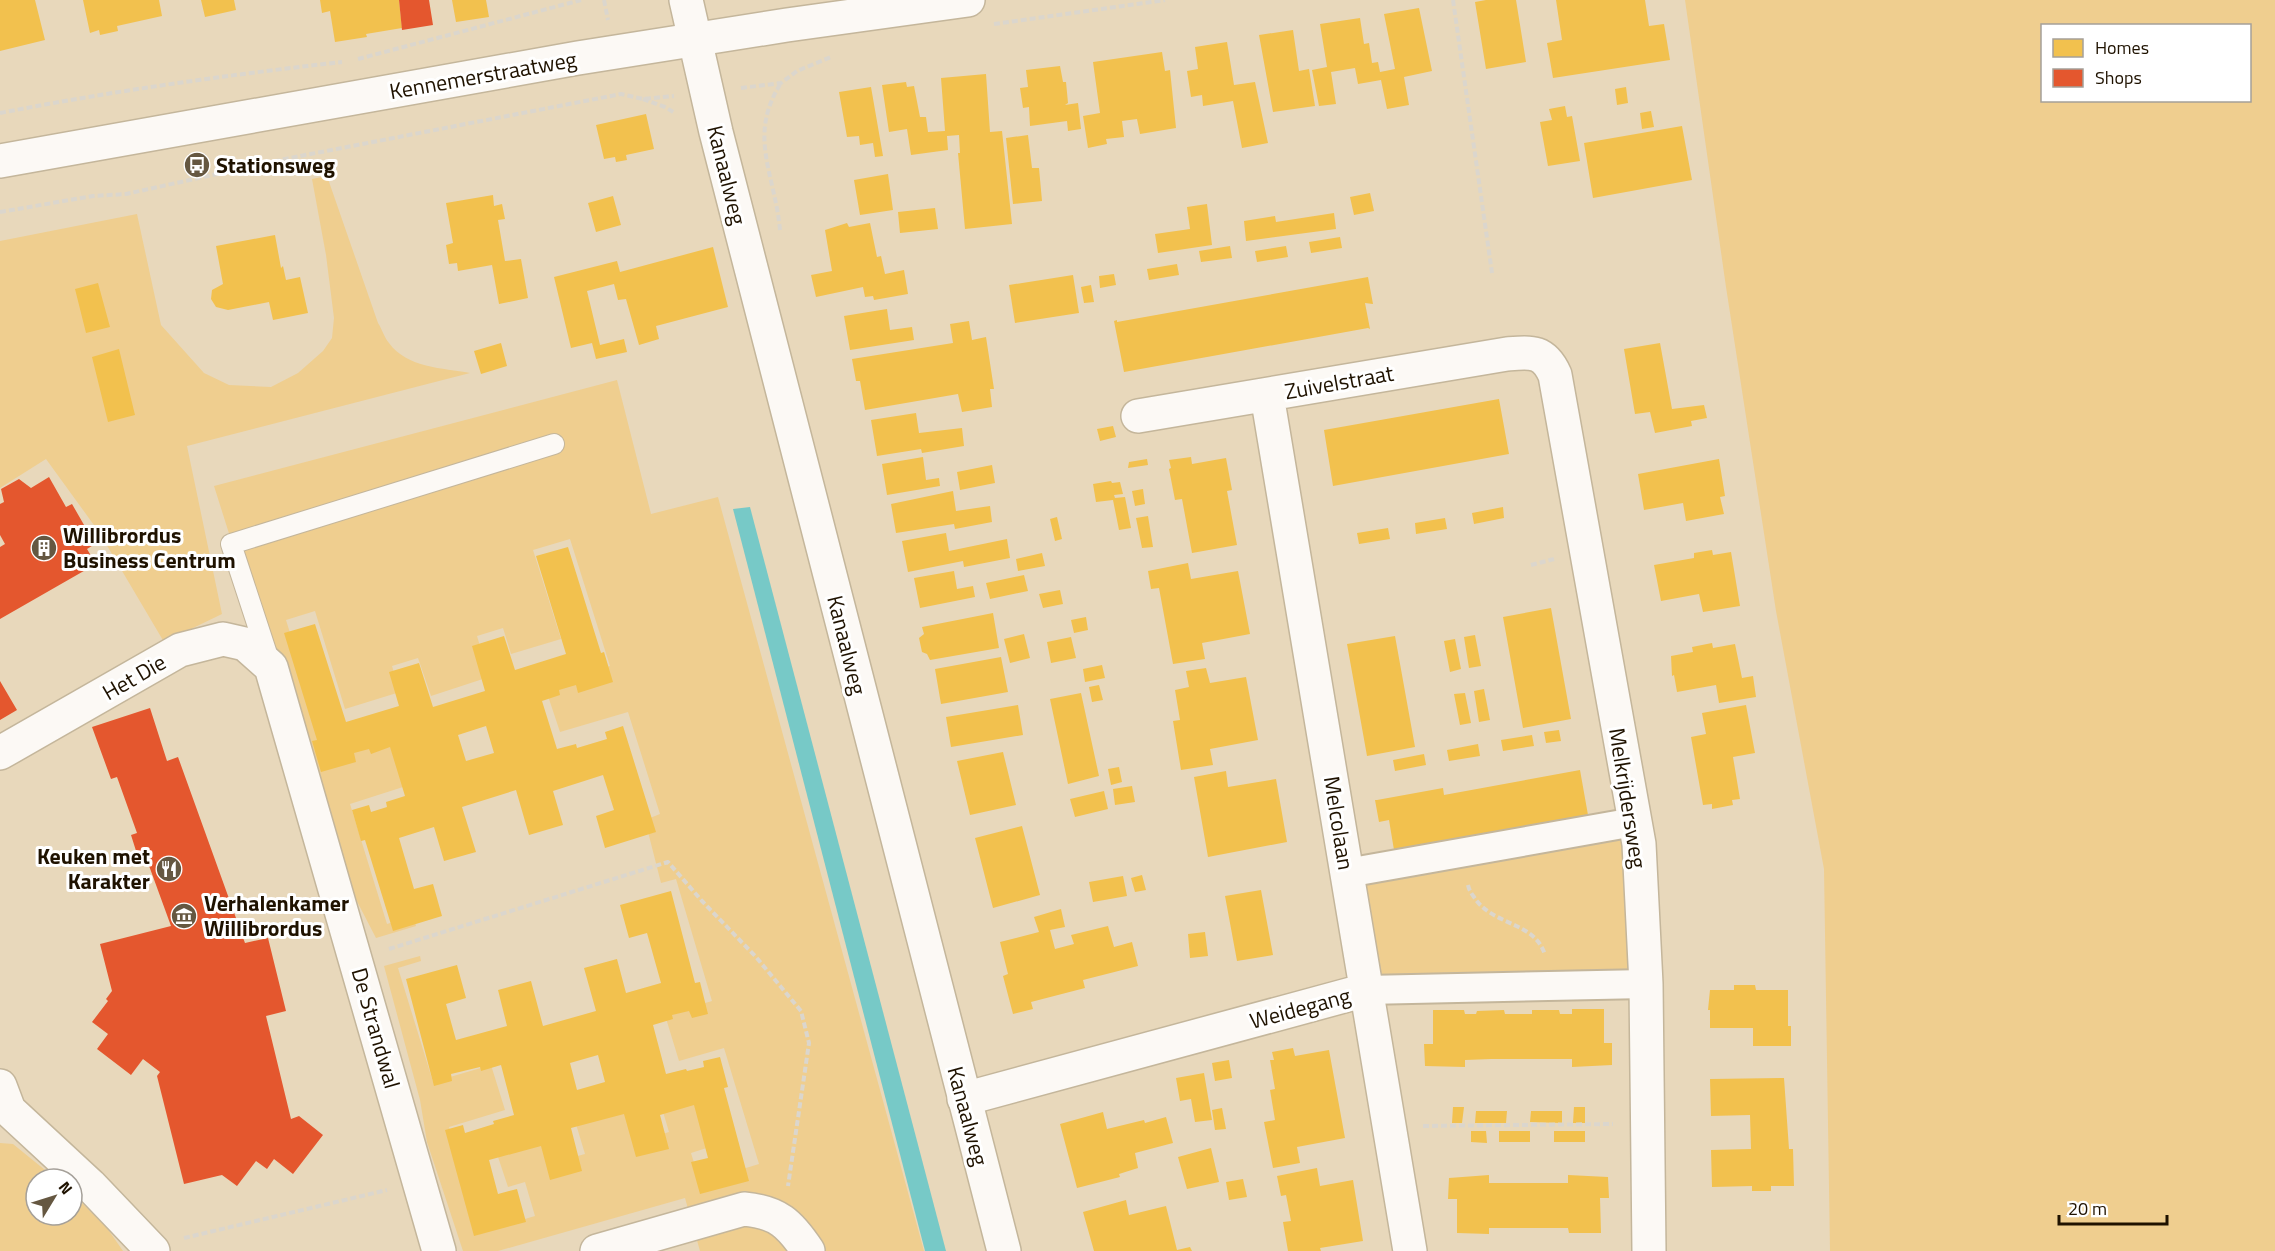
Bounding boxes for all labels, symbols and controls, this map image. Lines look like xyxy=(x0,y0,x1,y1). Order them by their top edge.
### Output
legend xyxy=(2041,24,2251,102)
text: Homes xyxy=(2095,34,2149,61)
street label: Kennemerstraatweg xyxy=(387,42,579,108)
text: Shops xyxy=(2095,64,2142,91)
street label: Kanaalweg xyxy=(698,122,756,228)
place label: Stationsweg xyxy=(216,148,335,182)
bus stop icon: Stationsweg xyxy=(182,150,212,180)
street label: Zuivelstraat xyxy=(1282,356,1396,408)
place label: Willibrordus Business Centrum xyxy=(63,518,236,577)
building icon: Willibrordus Business Centrum xyxy=(29,533,59,563)
street label: Kanaalweg xyxy=(818,592,876,698)
street label: Het Die xyxy=(96,645,172,709)
street label: Melkrijdersweg xyxy=(1600,725,1656,871)
street label: Melcolaan xyxy=(1315,774,1363,872)
place label: Keuken met Karakter xyxy=(37,839,150,898)
restaurant icon: Keuken met Karakter xyxy=(154,854,184,884)
place label: Verhalenkamer Willibrordus xyxy=(204,886,349,945)
museum icon: Verhalenkamer Willibrordus xyxy=(169,901,199,931)
street label: De Strandwal xyxy=(343,964,409,1092)
street label: Weidegang xyxy=(1246,978,1354,1038)
street label: Kanaalweg xyxy=(938,1063,998,1169)
north arrow xyxy=(24,1167,84,1227)
text: N xyxy=(53,1176,79,1200)
scale bar xyxy=(2059,1188,2167,1226)
text: 20 m xyxy=(2068,1195,2107,1222)

